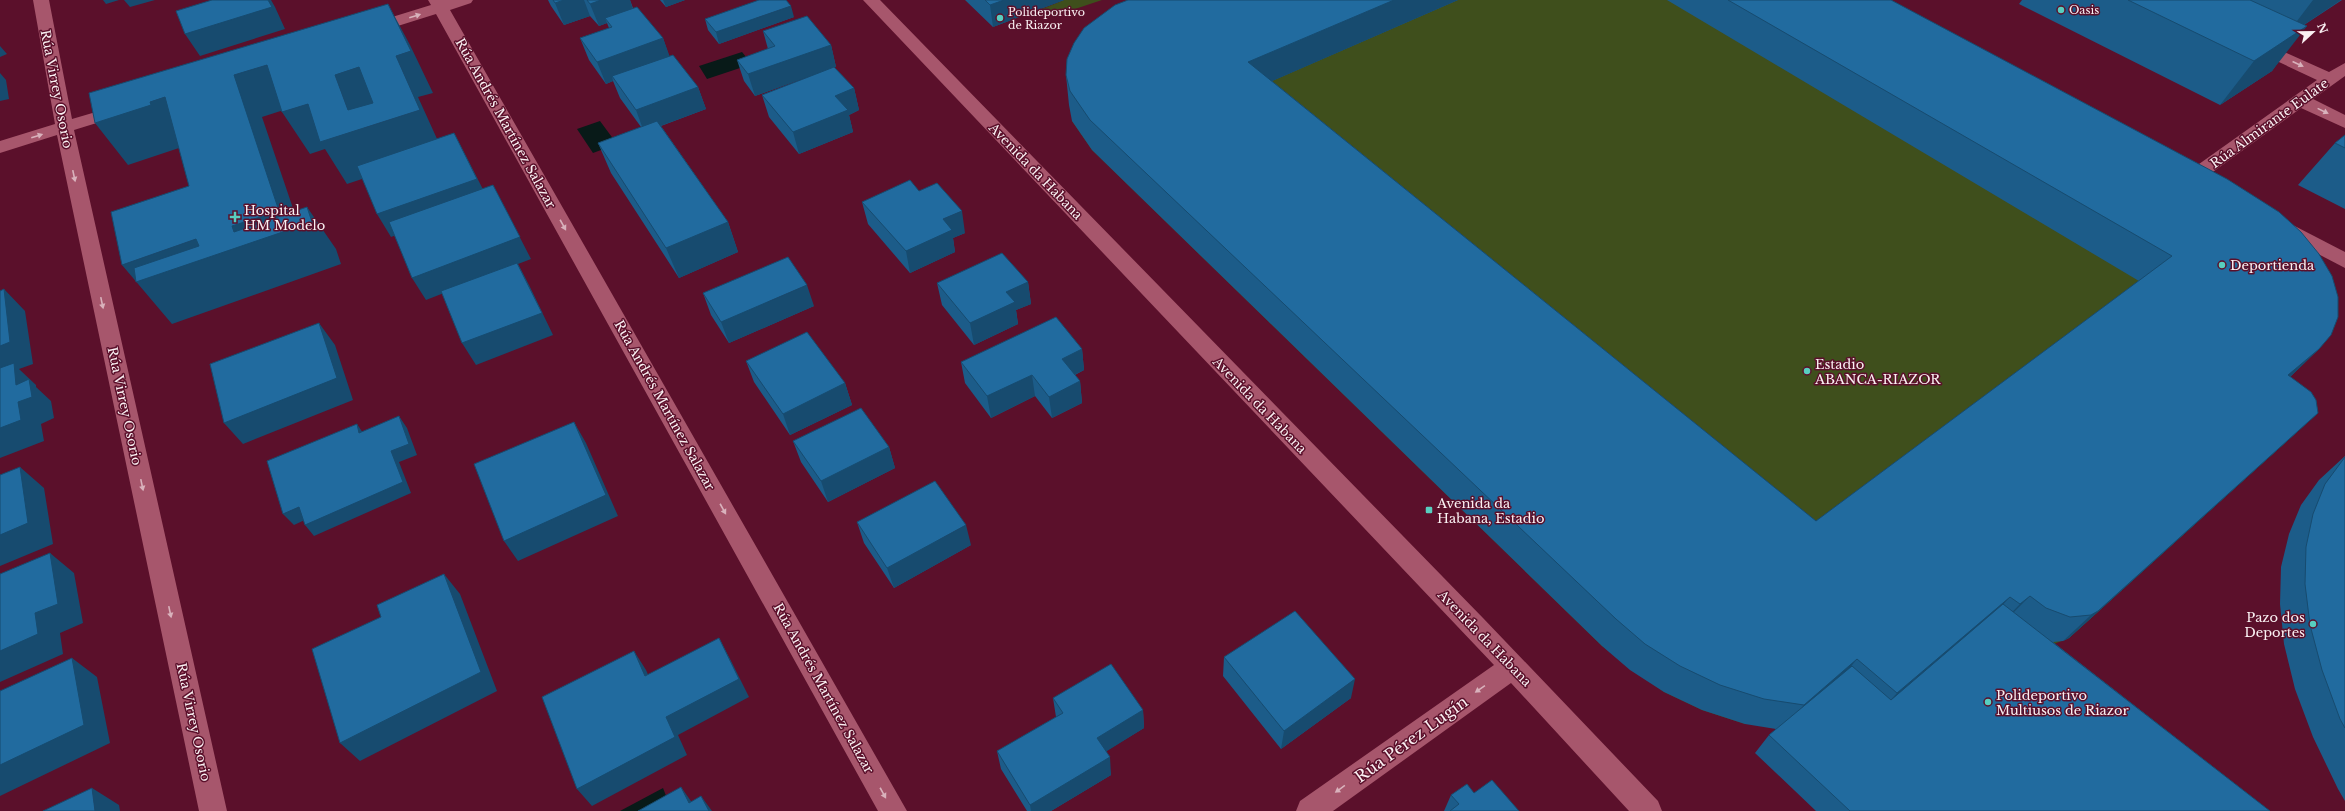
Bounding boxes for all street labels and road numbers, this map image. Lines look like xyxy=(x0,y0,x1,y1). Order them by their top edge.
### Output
street label: Rúa Virrey Osorio xyxy=(37,28,76,150)
street label: Rúa Andrés Martínez Salazar xyxy=(452,35,560,212)
street label: Rúa Almirante Eulate xyxy=(2207,75,2332,172)
street label: Avenida da Habana xyxy=(984,119,1087,224)
street label: Rúa Andrés Martínez Salazar xyxy=(611,317,719,494)
street label: Rúa Virrey Osorio xyxy=(104,345,145,467)
street label: Avenida da Habana xyxy=(1208,353,1311,458)
street label: Avenida da Habana xyxy=(1433,586,1536,691)
street label: Rúa Andrés Martínez Salazar xyxy=(770,600,878,777)
street label: Rúa Virrey Osorio xyxy=(173,661,214,783)
street label: Rúa Pérez Lugín xyxy=(1351,691,1471,787)

